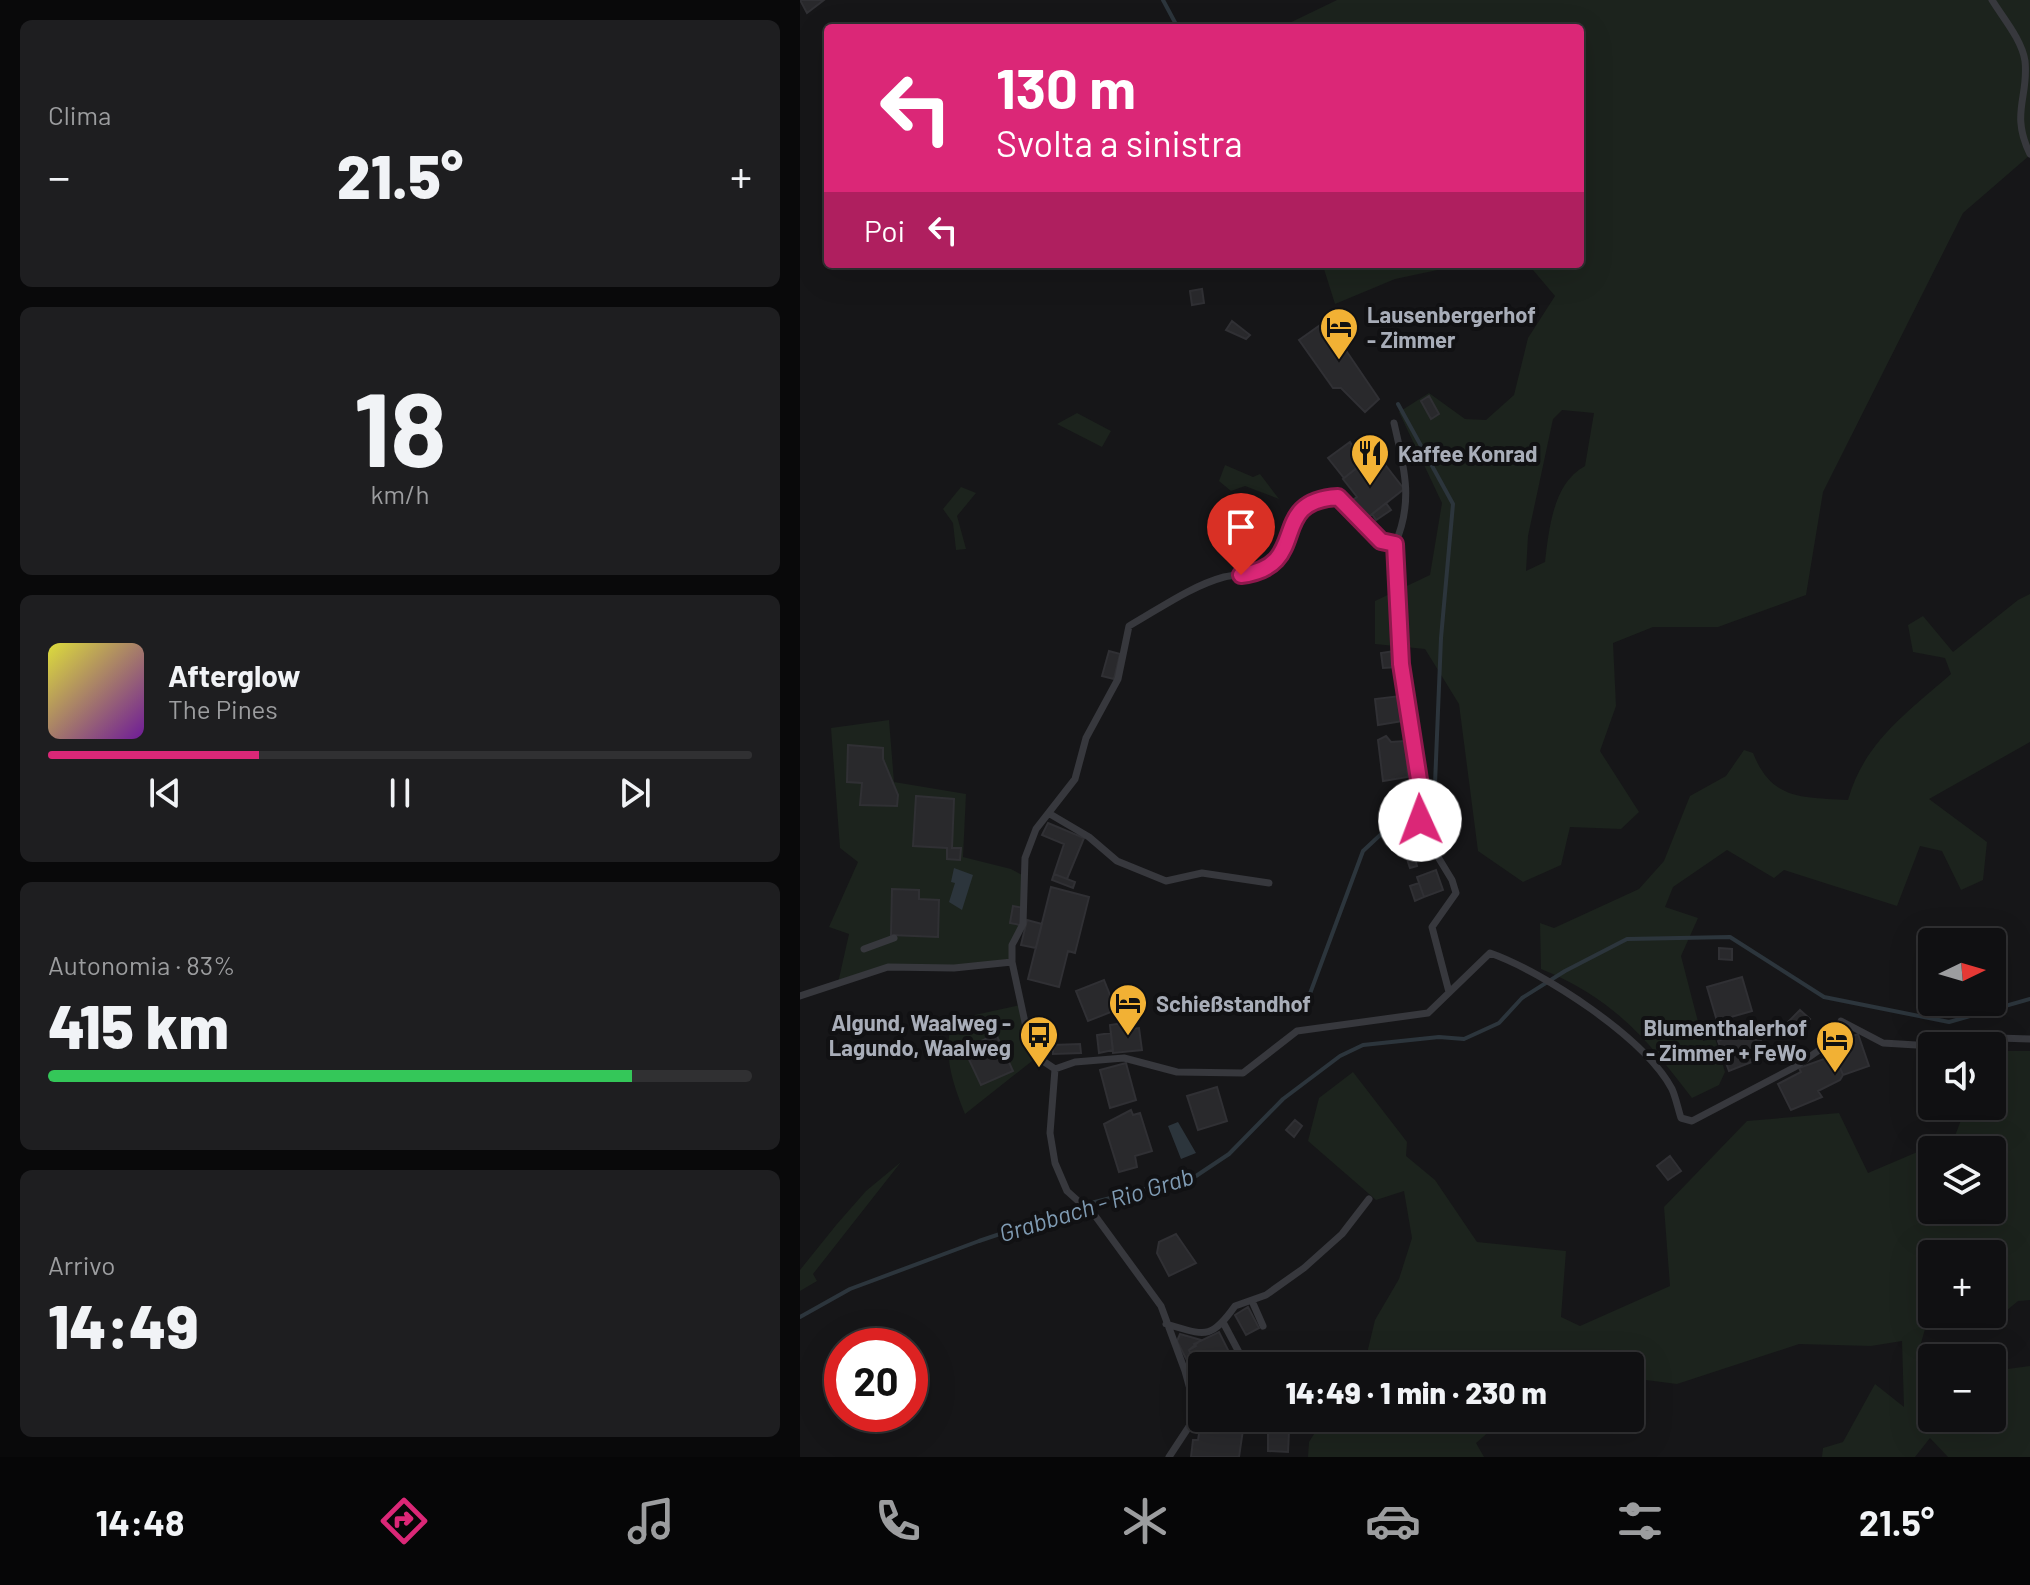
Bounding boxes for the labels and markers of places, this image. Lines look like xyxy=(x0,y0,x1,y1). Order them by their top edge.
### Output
place label: Lausenbergerhof - Zimmer xyxy=(1367,301,1536,352)
hotel icon: Lausenbergerhof - Zimmer xyxy=(1318,306,1360,361)
restaurant icon: Kaffee Konrad xyxy=(1349,432,1391,487)
place label: Kaffee Konrad xyxy=(1398,440,1538,466)
pin xyxy=(1207,493,1275,575)
hotel icon: Schießstandhof xyxy=(1107,982,1149,1037)
place label: Schießstandhof xyxy=(1156,990,1311,1016)
place label: Algund, Waalweg - Lagundo, Waalweg xyxy=(829,1009,1011,1060)
bus stop icon: Algund, Waalweg - Lagundo, Waalweg xyxy=(1018,1014,1060,1069)
place label: Blumenthalerhof - Zimmer + FeWo xyxy=(1643,1014,1807,1065)
hotel icon: Blumenthalerhof - Zimmer + FeWo xyxy=(1814,1019,1856,1074)

